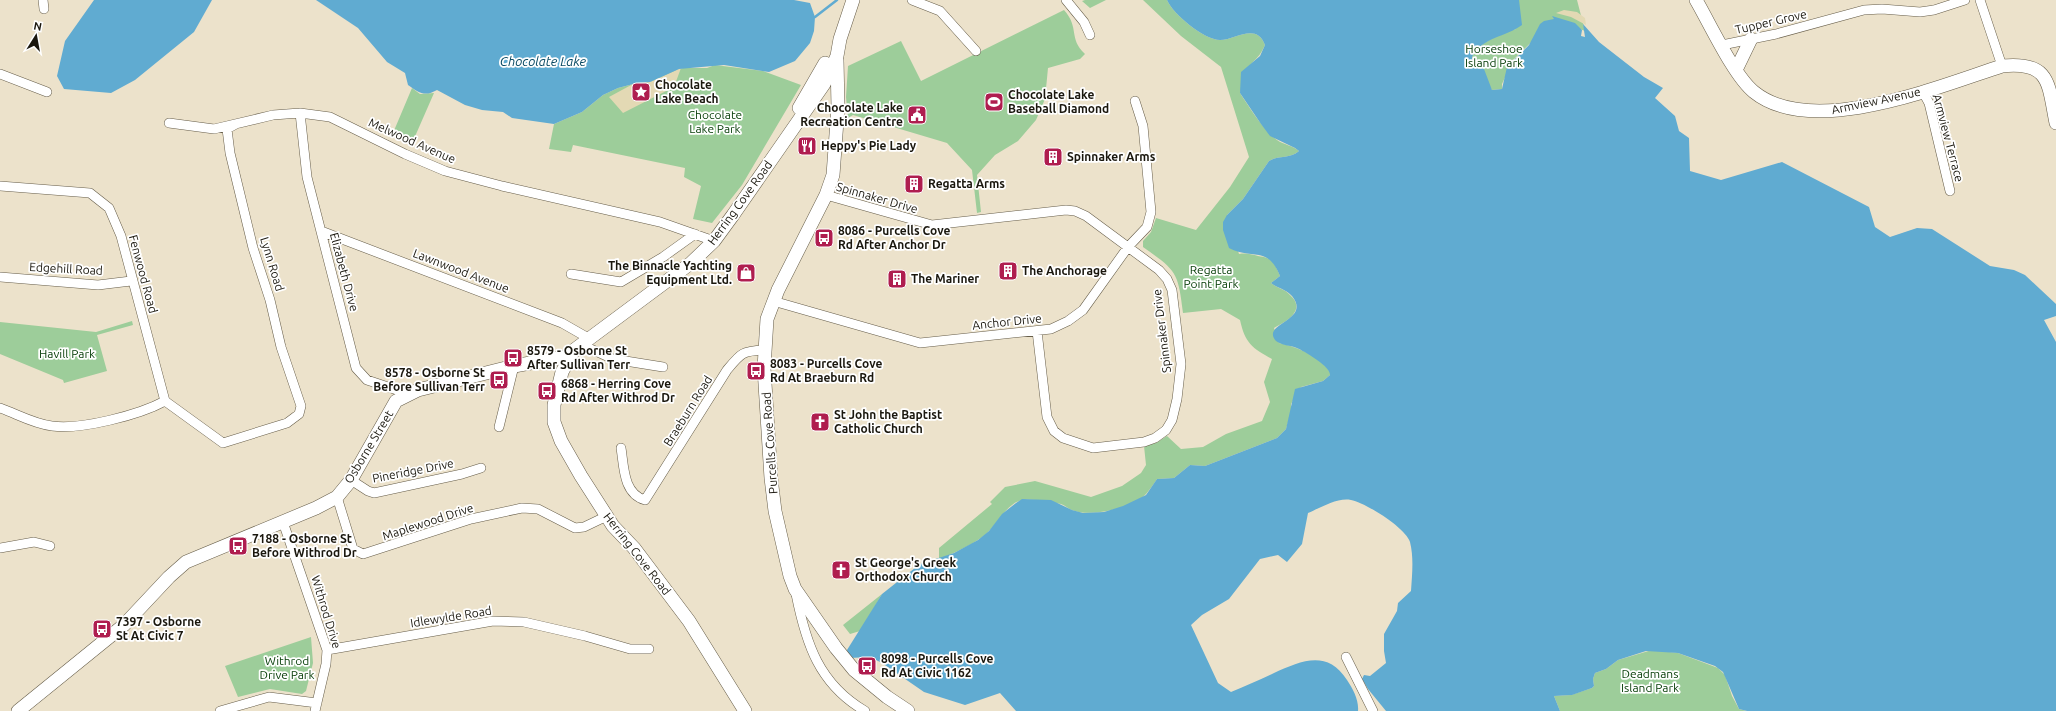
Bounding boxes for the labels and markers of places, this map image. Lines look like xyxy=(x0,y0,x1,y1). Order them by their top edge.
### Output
place label: Chocolate Lake Beach xyxy=(655,78,719,105)
place icon: Chocolate Lake Beach xyxy=(630,81,652,103)
place label: Chocolate Lake Baseball Diamond xyxy=(1008,88,1109,115)
sports icon: Chocolate Lake Baseball Diamond xyxy=(983,91,1005,113)
place label: Chocolate Lake Recreation Centre xyxy=(800,101,903,128)
public building icon: Chocolate Lake Recreation Centre xyxy=(906,104,928,126)
restaurant icon: Heppy's Pie Lady xyxy=(796,135,818,157)
place label: Heppy's Pie Lady xyxy=(821,139,917,152)
building icon: Spinnaker Arms xyxy=(1042,146,1064,168)
place label: Spinnaker Arms xyxy=(1067,150,1156,163)
building icon: Regatta Arms xyxy=(903,173,925,195)
place label: Regatta Arms xyxy=(928,177,1005,190)
place label: 8086 - Purcells Cove Rd After Anchor Dr xyxy=(838,224,950,251)
bus stop icon: 8086 - Purcells Cove Rd After Anchor Dr xyxy=(813,227,835,249)
place label: The Binnacle Yachting Equipment Ltd. xyxy=(608,259,732,286)
building icon: The Anchorage xyxy=(997,260,1019,282)
shop icon: The Binnacle Yachting Equipment Ltd. xyxy=(735,262,757,284)
place label: The Anchorage xyxy=(1022,264,1107,277)
building icon: The Mariner xyxy=(886,268,908,290)
place label: The Mariner xyxy=(911,272,979,285)
place label: 8579 - Osborne St After Sullivan Terr xyxy=(527,344,630,371)
bus stop icon: 8579 - Osborne St After Sullivan Terr xyxy=(502,347,524,369)
place label: 8083 - Purcells Cove Rd At Braeburn Rd xyxy=(770,357,882,384)
bus stop icon: 8083 - Purcells Cove Rd At Braeburn Rd xyxy=(745,360,767,382)
place label: 8578 - Osborne St Before Sullivan Terr xyxy=(373,366,485,393)
bus stop icon: 8578 - Osborne St Before Sullivan Terr xyxy=(488,369,510,391)
place label: 6868 - Herring Cove Rd After Withrod Dr xyxy=(561,377,675,404)
bus stop icon: 6868 - Herring Cove Rd After Withrod Dr xyxy=(536,380,558,402)
place label: St John the Baptist Catholic Church xyxy=(834,408,942,435)
church icon: St John the Baptist Catholic Church xyxy=(809,411,831,433)
place label: 7188 - Osborne St Before Withrod Dr xyxy=(252,532,357,559)
bus stop icon: 7188 - Osborne St Before Withrod Dr xyxy=(227,535,249,557)
place label: St George's Greek Orthodox Church xyxy=(855,556,956,583)
church icon: St George's Greek Orthodox Church xyxy=(830,559,852,581)
place label: 7397 - Osborne St At Civic 7 xyxy=(116,615,201,642)
bus stop icon: 7397 - Osborne St At Civic 7 xyxy=(91,618,113,640)
place label: 8098 - Purcells Cove Rd At Civic 1162 xyxy=(881,652,993,679)
bus stop icon: 8098 - Purcells Cove Rd At Civic 1162 xyxy=(856,655,878,677)

